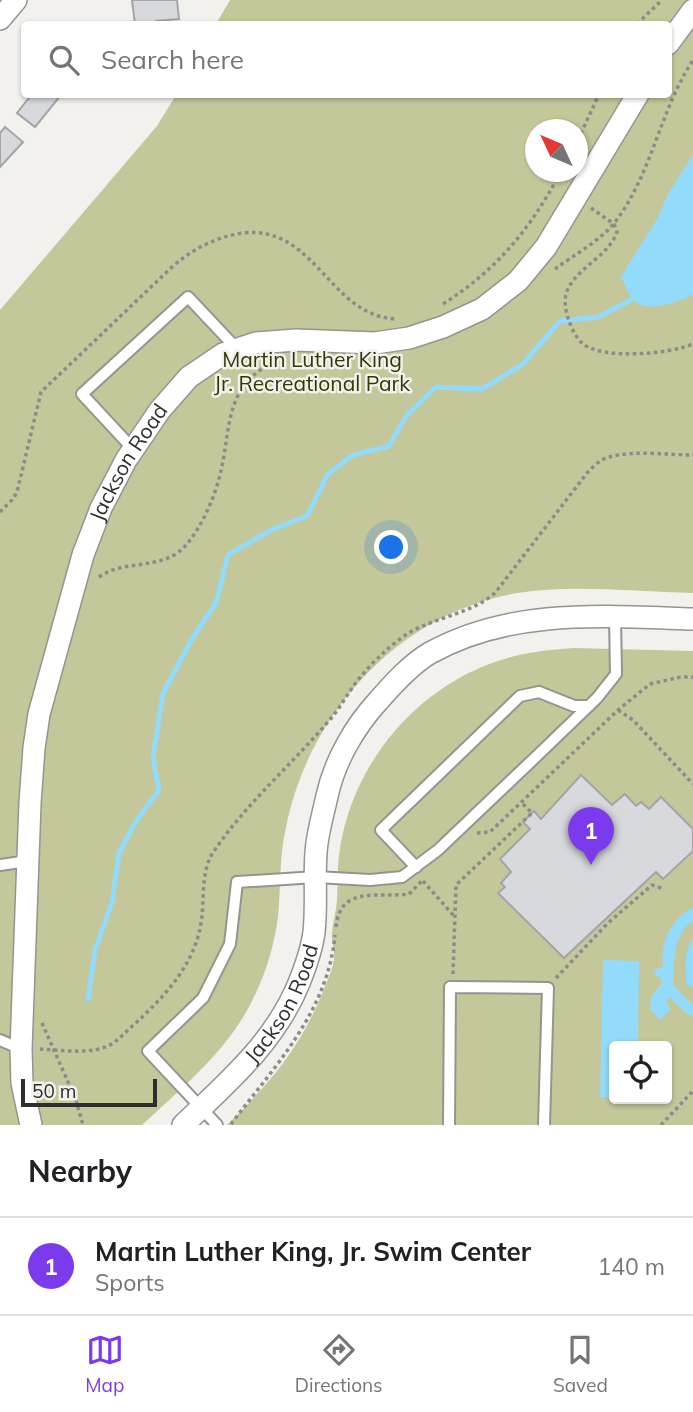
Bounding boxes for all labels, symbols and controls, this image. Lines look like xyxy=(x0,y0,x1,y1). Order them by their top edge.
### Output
search box xyxy=(21,21,672,98)
icon: search xyxy=(45,41,83,79)
text: Search here xyxy=(101,43,244,76)
north arrow xyxy=(525,119,588,182)
park label: Martin Luther King Jr. Recreational Park xyxy=(214,346,410,396)
street label: Jackson Road xyxy=(83,398,173,525)
your location xyxy=(374,530,408,564)
pin: 1 xyxy=(568,807,614,865)
street label: Jackson Road xyxy=(239,941,323,1068)
map controls xyxy=(609,1041,672,1104)
button: locate xyxy=(609,1041,672,1104)
scale bar xyxy=(21,1076,158,1108)
text: 50 m xyxy=(32,1079,76,1103)
text: Nearby xyxy=(28,1152,132,1190)
text: Martin Luther King, Jr. Swim Center xyxy=(95,1235,531,1268)
text: 1 xyxy=(44,1252,58,1281)
text: 140 m xyxy=(597,1252,665,1281)
text: Sports xyxy=(95,1268,165,1297)
tab: Map xyxy=(85,1331,124,1397)
tab: Directions xyxy=(295,1331,383,1397)
tab: Saved xyxy=(553,1331,608,1397)

